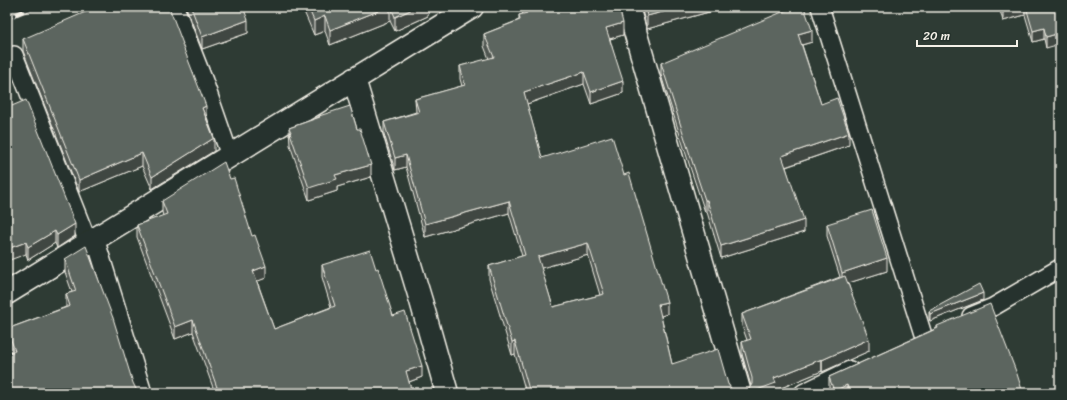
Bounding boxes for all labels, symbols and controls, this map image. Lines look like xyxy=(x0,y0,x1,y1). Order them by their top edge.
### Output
scale bar xyxy=(917,22,1017,48)
text: 20 m xyxy=(923,25,950,47)

